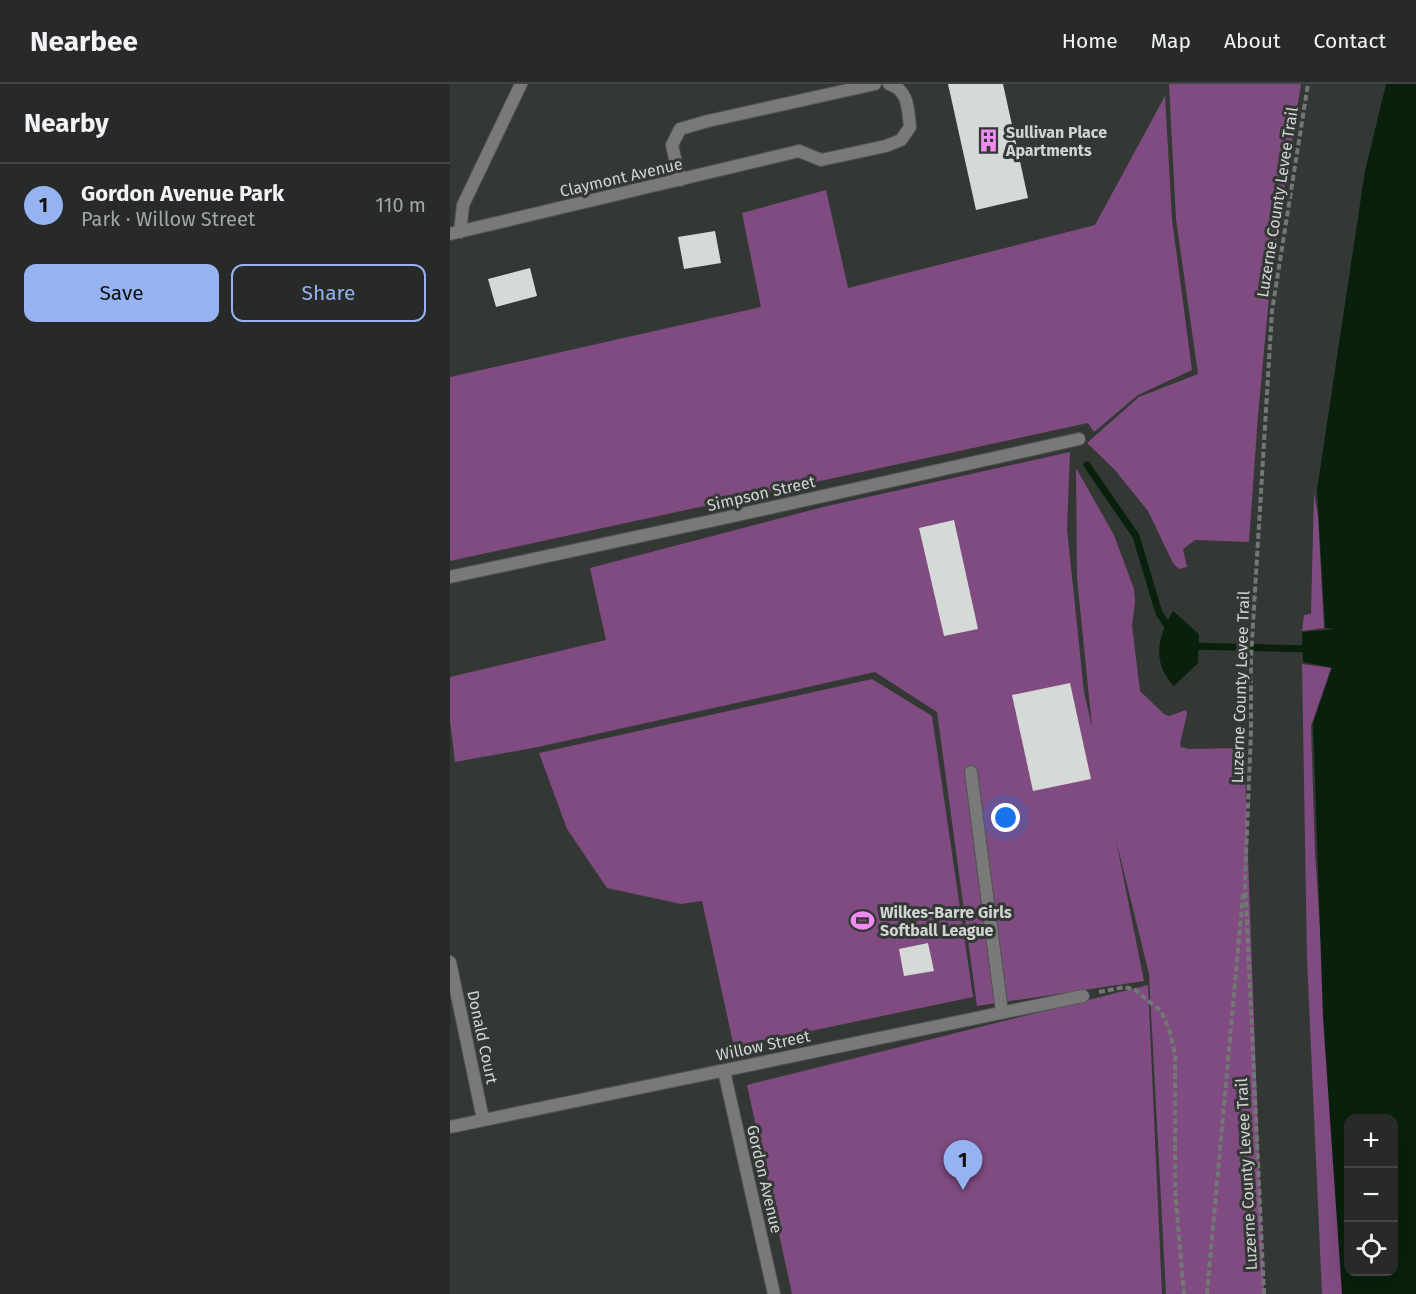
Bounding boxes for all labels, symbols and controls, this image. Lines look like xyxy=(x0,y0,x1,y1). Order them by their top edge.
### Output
text: Nearbee xyxy=(30,25,138,58)
text: Home xyxy=(1062,28,1118,54)
text: Map xyxy=(1151,28,1191,54)
text: About xyxy=(1224,28,1281,54)
text: Contact xyxy=(1314,28,1386,54)
street label: Luzerne County Levee Trail xyxy=(1253,105,1302,299)
text: Nearby xyxy=(24,108,109,139)
place label: Sullivan Place Apartments xyxy=(1005,123,1107,160)
building icon: Sullivan Place Apartments xyxy=(975,128,1001,154)
street label: Claymont Avenue xyxy=(558,154,684,201)
text: Gordon Avenue Park xyxy=(81,180,284,207)
text: 1 xyxy=(39,193,48,217)
text: 110 m xyxy=(375,193,426,217)
text: Park · Willow Street xyxy=(81,207,255,231)
button: Save xyxy=(24,264,219,322)
button: Share xyxy=(231,264,426,322)
street label: Simpson Street xyxy=(705,472,817,515)
street label: Luzerne County Levee Trail xyxy=(1228,590,1253,784)
your location xyxy=(991,803,1020,832)
place label: Wilkes-Barre Girls Softball League xyxy=(880,903,1012,940)
sports icon: Wilkes-Barre Girls Softball League xyxy=(849,908,875,934)
street label: Donald Court xyxy=(463,989,502,1086)
street label: Willow Street xyxy=(714,1026,812,1065)
street label: Luzerne County Levee Trail xyxy=(1232,1077,1261,1271)
map controls xyxy=(1344,1114,1398,1276)
button: + xyxy=(1344,1114,1398,1168)
street label: Gordon Avenue xyxy=(743,1123,786,1235)
pin: 1 xyxy=(944,1140,982,1190)
button: − xyxy=(1344,1168,1398,1222)
button: locate xyxy=(1344,1222,1398,1276)

